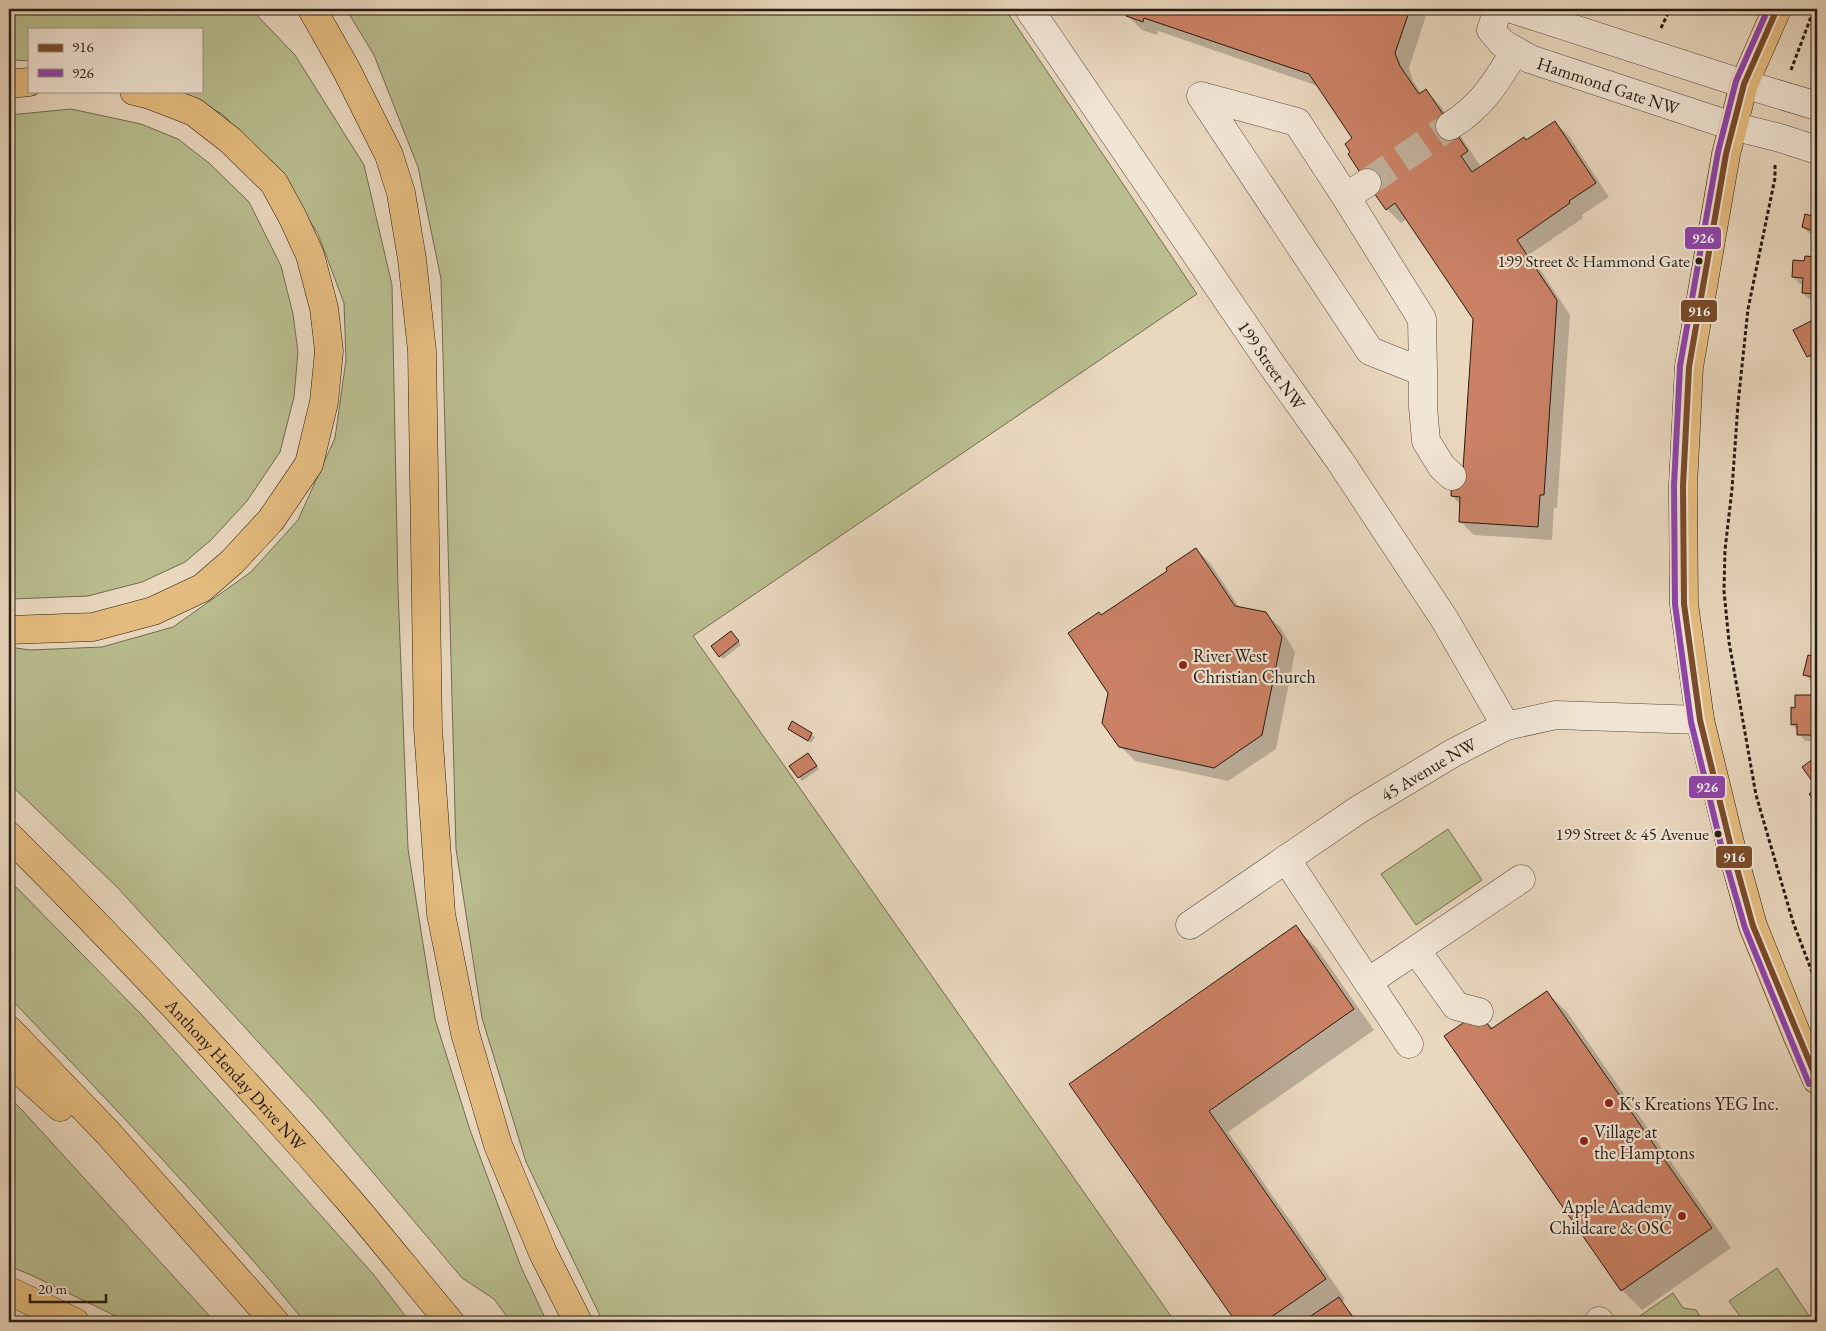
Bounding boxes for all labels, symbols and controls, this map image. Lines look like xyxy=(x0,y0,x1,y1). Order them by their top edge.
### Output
legend xyxy=(28,28,202,92)
text: 916 xyxy=(72,37,94,56)
street label: Hammond Gate NW xyxy=(1534,51,1683,119)
text: 926 xyxy=(72,63,94,82)
line badge: 926 xyxy=(1684,226,1722,250)
text: 926 xyxy=(1692,229,1715,247)
place label: 199 Street & Hammond Gate xyxy=(1498,250,1690,272)
marker: 199 Street & Hammond Gate xyxy=(1694,256,1704,266)
line badge: 916 xyxy=(1680,299,1718,323)
text: 916 xyxy=(1688,302,1711,320)
street label: 199 Street NW xyxy=(1233,316,1311,414)
place label: River West Christian Church xyxy=(1193,644,1316,688)
marker: River West Christian Church xyxy=(1177,659,1189,671)
street label: 45 Avenue NW xyxy=(1376,732,1480,805)
line badge: 926 xyxy=(1688,775,1726,799)
text: 926 xyxy=(1696,778,1719,796)
place label: 199 Street & 45 Avenue xyxy=(1556,823,1709,845)
marker: 199 Street & 45 Avenue xyxy=(1713,829,1723,839)
line badge: 916 xyxy=(1715,845,1753,869)
text: 916 xyxy=(1723,848,1746,866)
street label: Anthony Henday Drive NW xyxy=(160,992,312,1155)
place label: K's Kreations YEG Inc. xyxy=(1619,1092,1779,1115)
marker: K's Kreations YEG Inc. xyxy=(1603,1097,1615,1109)
place label: Village at the Hamptons xyxy=(1594,1120,1695,1164)
marker: Village at the Hamptons xyxy=(1578,1135,1590,1147)
place label: Apple Academy Childcare & OSC xyxy=(1549,1195,1672,1239)
marker: Apple Academy Childcare & OSC xyxy=(1676,1210,1688,1222)
scale bar xyxy=(30,1271,106,1303)
text: 20 m xyxy=(38,1279,67,1298)

